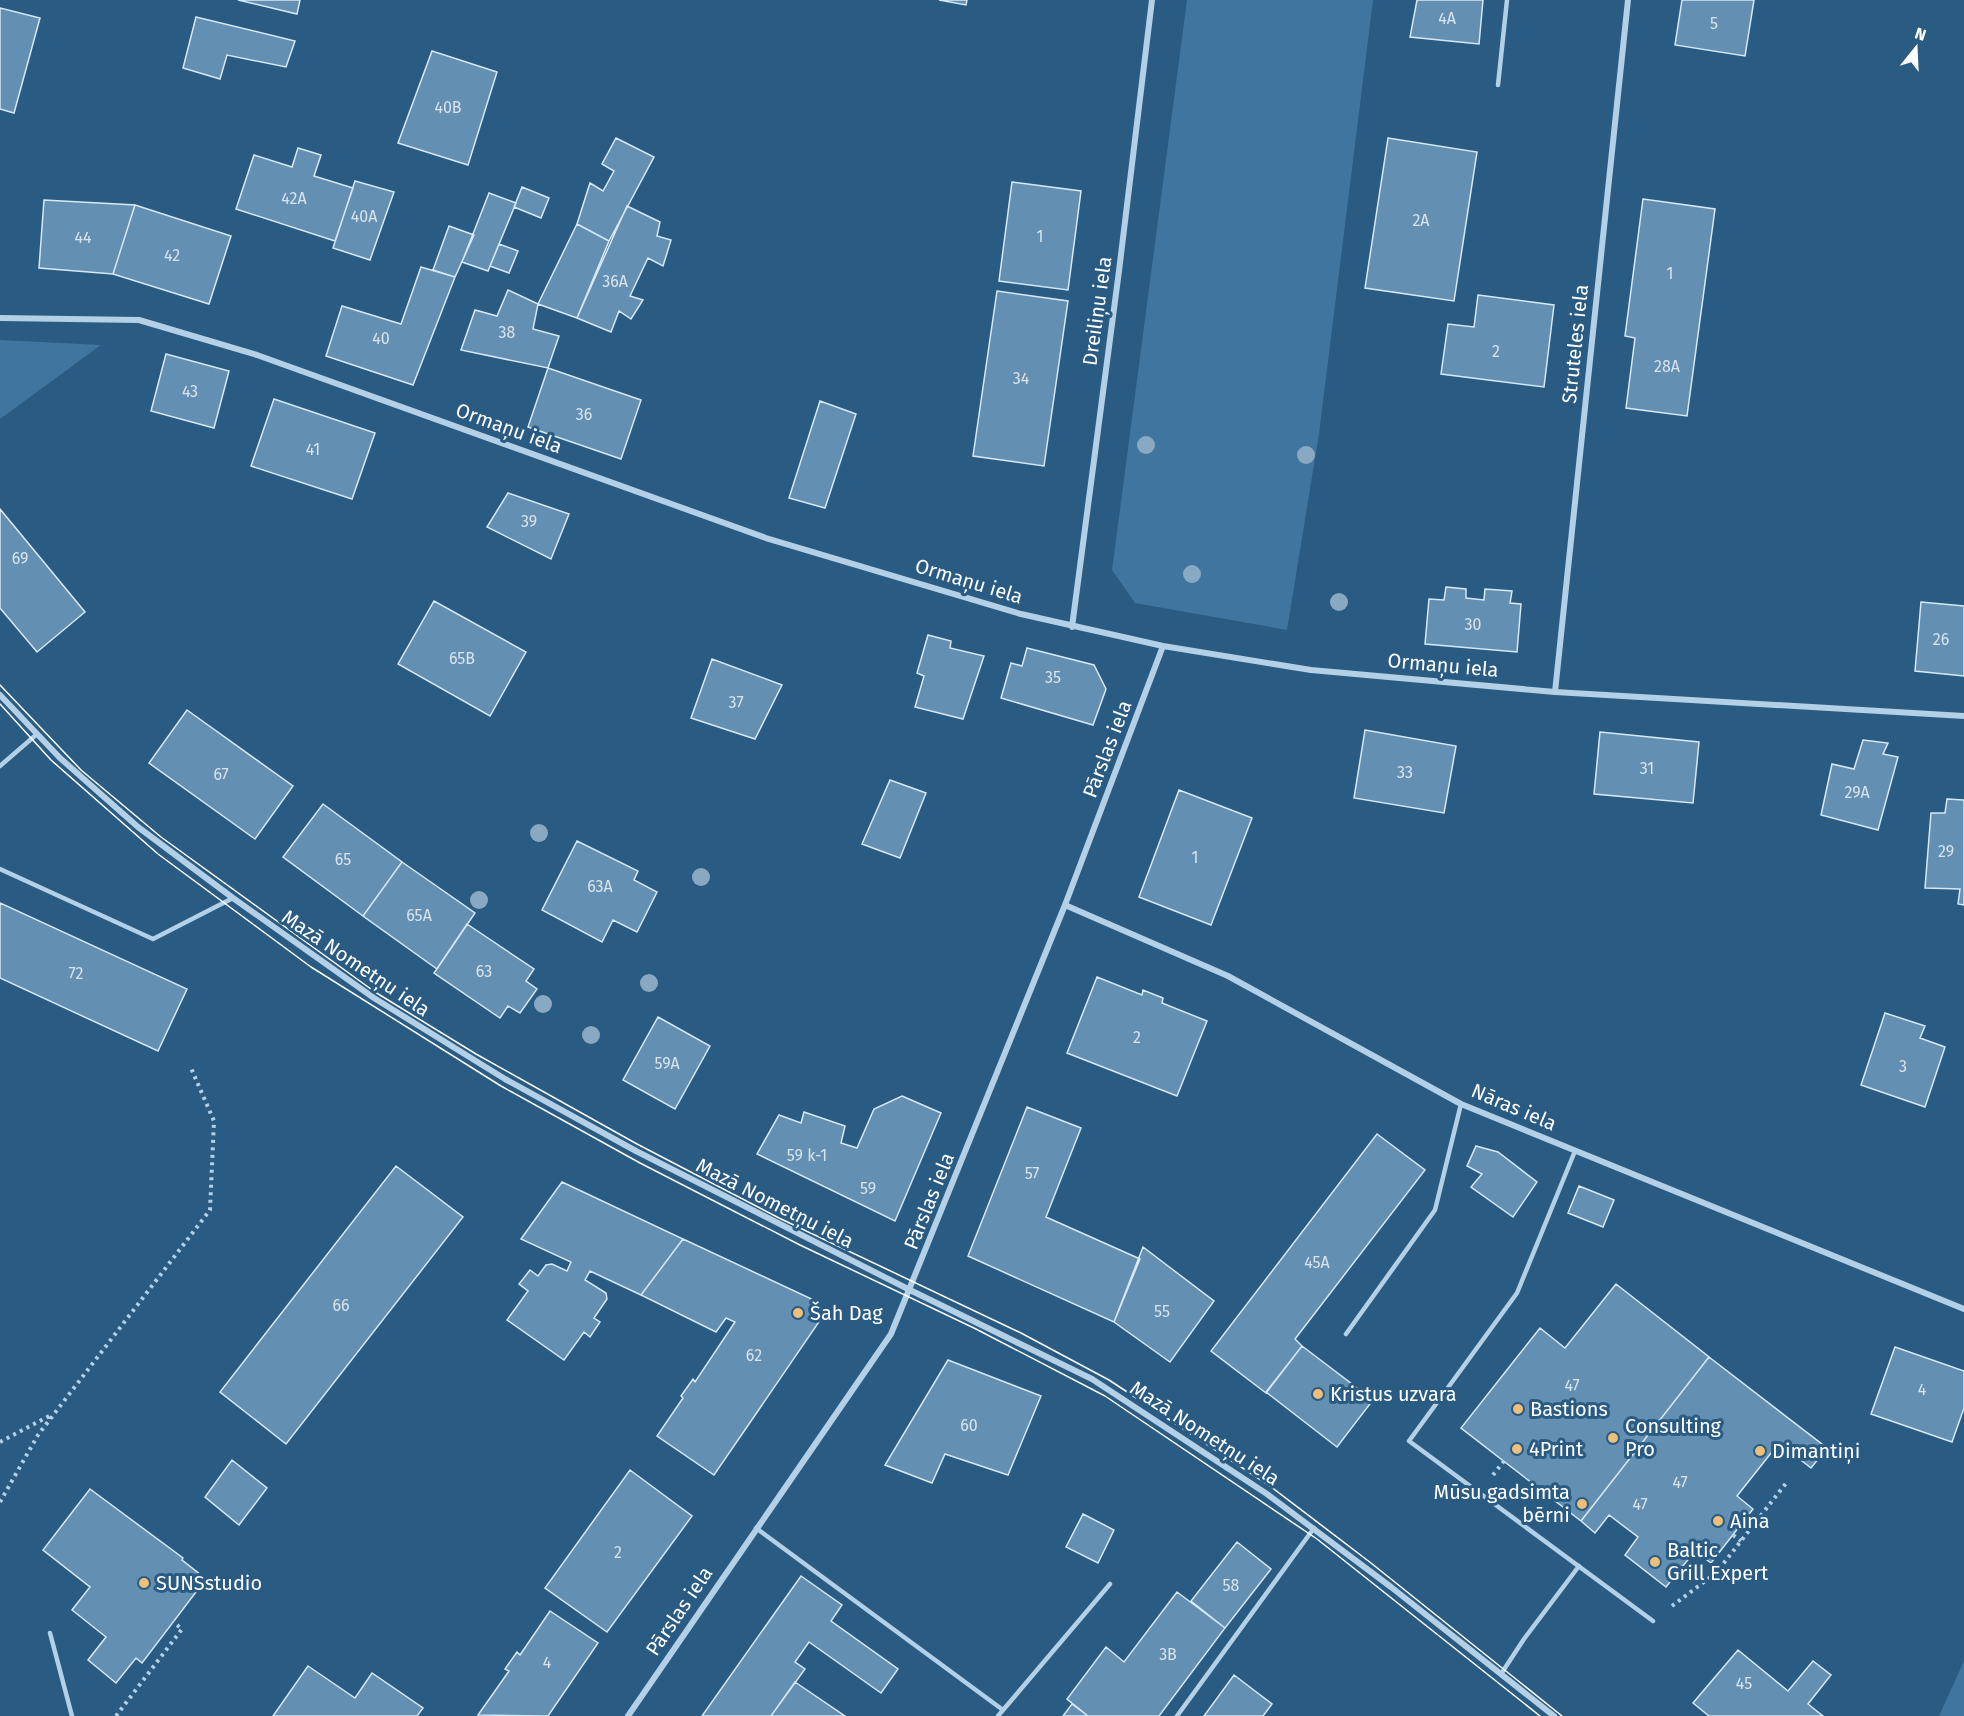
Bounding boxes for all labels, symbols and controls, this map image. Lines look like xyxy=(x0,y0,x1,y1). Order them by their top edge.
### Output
house number: 4A xyxy=(1438,9,1457,28)
house number: 5 xyxy=(1710,14,1718,33)
north arrow xyxy=(1886,18,1946,78)
text: N xyxy=(1913,24,1928,45)
house number: 40B xyxy=(434,98,462,117)
house number: 42A xyxy=(281,189,307,208)
house number: 40A xyxy=(351,207,378,226)
house number: 2A xyxy=(1412,211,1430,230)
house number: 1 xyxy=(1037,227,1043,246)
house number: 44 xyxy=(74,228,92,247)
house number: 42 xyxy=(164,246,180,265)
street label: Dreiliņu iela xyxy=(1077,255,1118,367)
house number: 1 xyxy=(1667,264,1673,283)
house number: 36A xyxy=(602,272,629,291)
street label: Struteles iela xyxy=(1557,283,1593,405)
house number: 38 xyxy=(499,323,516,342)
house number: 40 xyxy=(372,329,390,348)
house number: 2 xyxy=(1492,342,1500,361)
house number: 28A xyxy=(1654,357,1681,376)
house number: 34 xyxy=(1013,369,1030,388)
house number: 43 xyxy=(182,382,198,401)
street label: Ormaņu iela xyxy=(452,398,565,459)
house number: 36 xyxy=(576,405,592,424)
house number: 41 xyxy=(306,440,320,459)
house number: 39 xyxy=(521,512,537,531)
house number: 69 xyxy=(12,549,28,568)
street label: Ormaņu iela xyxy=(912,553,1026,610)
house number: 30 xyxy=(1465,615,1482,634)
house number: 26 xyxy=(1933,630,1949,649)
street label: Ormaņu iela xyxy=(1386,648,1500,683)
house number: 65B xyxy=(449,649,475,668)
house number: 35 xyxy=(1045,668,1061,687)
house number: 37 xyxy=(728,693,744,712)
street label: Pārslas iela xyxy=(1077,697,1137,801)
house number: 31 xyxy=(1640,759,1654,778)
house number: 33 xyxy=(1397,763,1413,782)
house number: 67 xyxy=(213,765,229,784)
house number: 29A xyxy=(1844,783,1870,802)
house number: 29 xyxy=(1938,842,1954,861)
house number: 1 xyxy=(1192,848,1198,867)
house number: 65 xyxy=(335,850,351,869)
house number: 63A xyxy=(587,877,614,896)
street label: Mazā Nometņu iela xyxy=(277,905,435,1022)
house number: 65A xyxy=(406,906,433,925)
house number: 63 xyxy=(476,962,492,981)
house number: 72 xyxy=(69,964,83,983)
house number: 2 xyxy=(1133,1028,1141,1047)
house number: 59A xyxy=(654,1054,680,1073)
house number: 3 xyxy=(1899,1057,1907,1076)
street label: Nāras iela xyxy=(1468,1078,1560,1136)
house number: 59 k-1 xyxy=(787,1146,827,1165)
street label: Pārslas iela xyxy=(899,1149,959,1253)
street label: Mazā Nometņu iela xyxy=(692,1153,858,1254)
house number: 57 xyxy=(1025,1164,1039,1183)
house number: 59 xyxy=(860,1179,876,1198)
house number: 45A xyxy=(1304,1253,1331,1272)
house number: 66 xyxy=(332,1296,350,1315)
place label: Šah Dag xyxy=(810,1301,883,1325)
house number: 55 xyxy=(1154,1302,1170,1321)
marker: Šah Dag xyxy=(791,1306,805,1320)
house number: 62 xyxy=(746,1346,762,1365)
street label: Mazā Nometņu iela xyxy=(1125,1376,1284,1491)
house number: 47 xyxy=(1564,1376,1580,1395)
house number: 4 xyxy=(1918,1380,1927,1399)
place label: Kristus uzvara xyxy=(1330,1382,1457,1406)
marker: Kristus uzvara xyxy=(1311,1387,1325,1401)
place label: Bastions xyxy=(1530,1397,1608,1421)
marker: Bastions xyxy=(1511,1402,1525,1416)
place label: Consulting Pro xyxy=(1625,1414,1722,1461)
house number: 60 xyxy=(960,1416,978,1435)
marker: Consulting Pro xyxy=(1606,1431,1620,1445)
place label: 4Print xyxy=(1529,1437,1584,1461)
place label: Dimantiņi xyxy=(1772,1439,1860,1464)
marker: 4Print xyxy=(1510,1442,1524,1456)
marker: Dimantiņi xyxy=(1753,1444,1767,1458)
house number: 47 xyxy=(1672,1473,1688,1492)
place label: Mūsu gadsimta bērni xyxy=(1434,1480,1570,1527)
house number: 47 xyxy=(1632,1495,1648,1514)
marker: Mūsu gadsimta bērni xyxy=(1575,1497,1589,1511)
place label: Aina xyxy=(1730,1509,1770,1533)
marker: Aina xyxy=(1711,1514,1725,1528)
place label: Baltic Grill Expert xyxy=(1667,1538,1769,1585)
house number: 2 xyxy=(614,1543,622,1562)
marker: Baltic Grill Expert xyxy=(1648,1555,1662,1569)
street label: Pārslas iela xyxy=(640,1562,718,1660)
place label: SUNSstudio xyxy=(156,1571,262,1595)
marker: SUNSstudio xyxy=(137,1576,151,1590)
house number: 58 xyxy=(1223,1576,1240,1595)
house number: 3B xyxy=(1159,1645,1177,1664)
house number: 4 xyxy=(543,1653,552,1672)
house number: 45 xyxy=(1736,1674,1752,1693)

